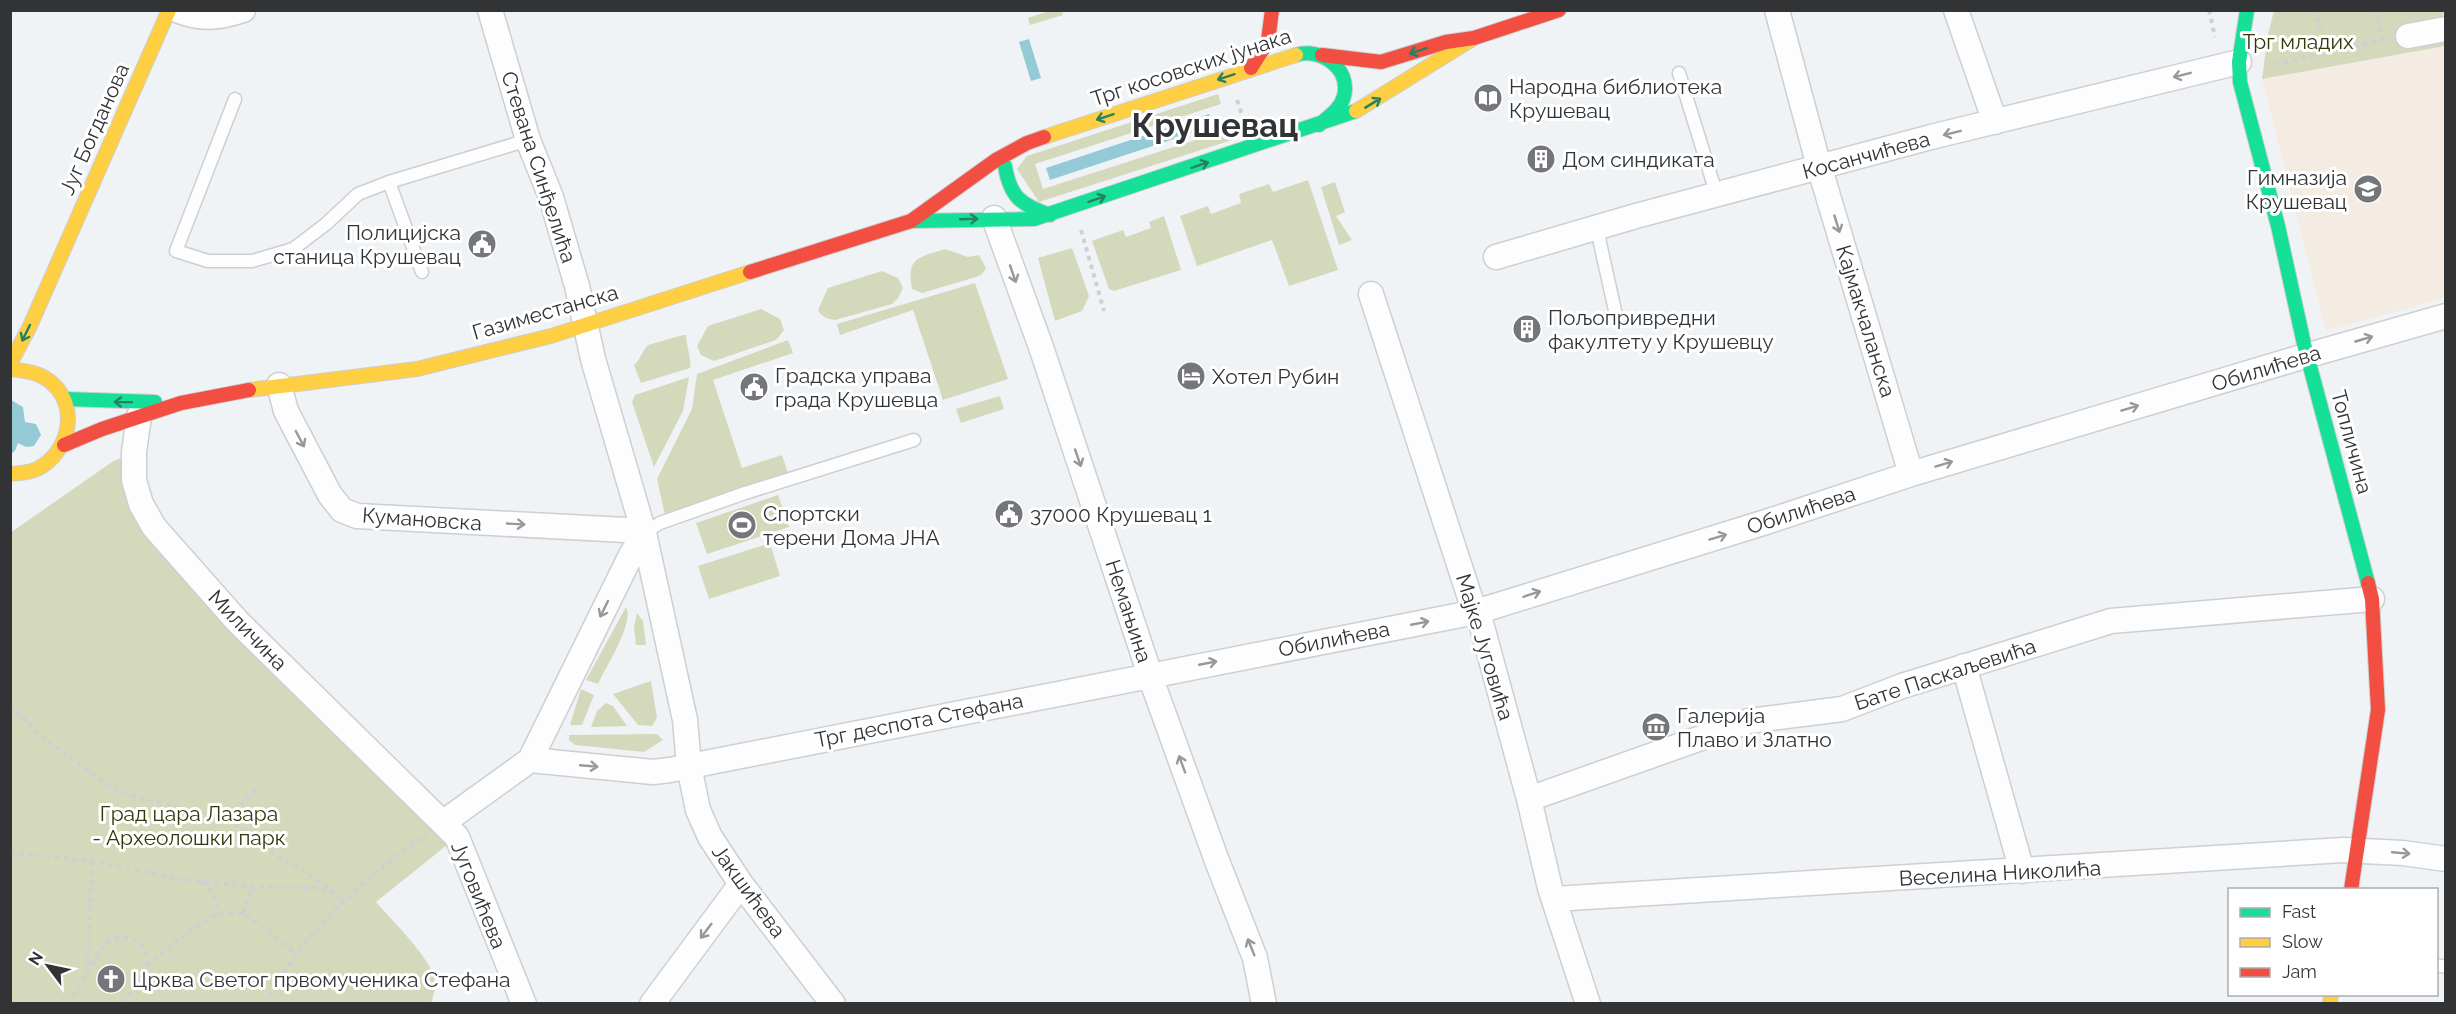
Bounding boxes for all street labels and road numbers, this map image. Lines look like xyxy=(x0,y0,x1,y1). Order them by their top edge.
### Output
street label: Трг косовских јунака xyxy=(1088,23,1294,111)
street label: Југ Богданова xyxy=(54,59,134,199)
street label: Стевана Синђелића xyxy=(496,68,582,266)
street label: Косанчићева xyxy=(1800,126,1932,184)
street label: Кајмакчаланска xyxy=(1831,242,1901,400)
street label: Газиместанска xyxy=(469,279,621,345)
street label: Обилићева xyxy=(2208,340,2324,396)
street label: Топличина xyxy=(2326,387,2378,497)
street label: Обилићева xyxy=(1744,481,1858,539)
street label: Кумановска xyxy=(361,502,483,536)
street label: Немањина xyxy=(1101,556,1157,666)
street label: Мајке Југовића xyxy=(1451,571,1519,723)
street label: Миличина xyxy=(203,585,293,675)
street label: Обилићева xyxy=(1276,616,1392,662)
street label: Бате Паскаљевића xyxy=(1851,633,2039,715)
street label: Трг деспота Стефана xyxy=(813,688,1025,752)
street label: Југовићева xyxy=(446,838,512,952)
street label: Јакшићева xyxy=(707,840,791,942)
street label: Веселина Николића xyxy=(1898,855,2102,891)

